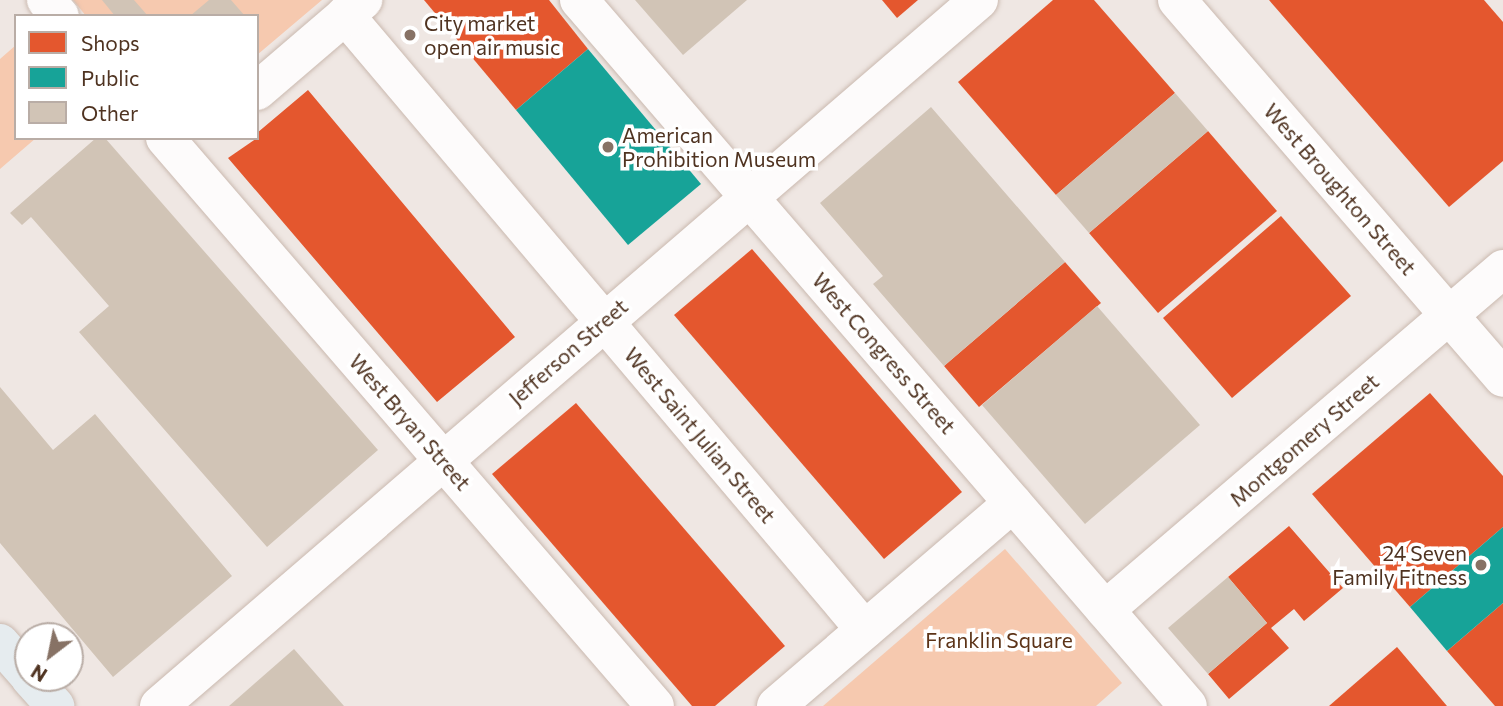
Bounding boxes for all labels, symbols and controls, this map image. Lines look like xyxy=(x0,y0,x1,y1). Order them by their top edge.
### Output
place label: City market open air music xyxy=(424,10,560,60)
legend xyxy=(14,14,259,140)
marker: City market open air music xyxy=(402,27,418,43)
text: Shops xyxy=(81,30,140,55)
text: Public xyxy=(81,65,139,90)
street label: West Broughton Street xyxy=(1259,98,1421,280)
text: Other xyxy=(81,100,138,125)
place label: American Prohibition Museum xyxy=(622,122,816,172)
marker: American Prohibition Museum xyxy=(600,139,616,155)
street label: West Congress Street xyxy=(807,267,961,439)
street label: Jefferson Street xyxy=(503,294,633,410)
street label: West Saint Julian Street xyxy=(619,342,781,528)
street label: West Bryan Street xyxy=(344,349,476,495)
street label: Montgomery Street xyxy=(1224,368,1384,512)
place label: 24 Seven Family Fitness xyxy=(1332,540,1467,590)
marker: 24 Seven Family Fitness xyxy=(1473,557,1489,573)
north arrow xyxy=(14,622,84,692)
park label: Franklin Square xyxy=(925,627,1073,653)
text: N xyxy=(27,660,51,687)

